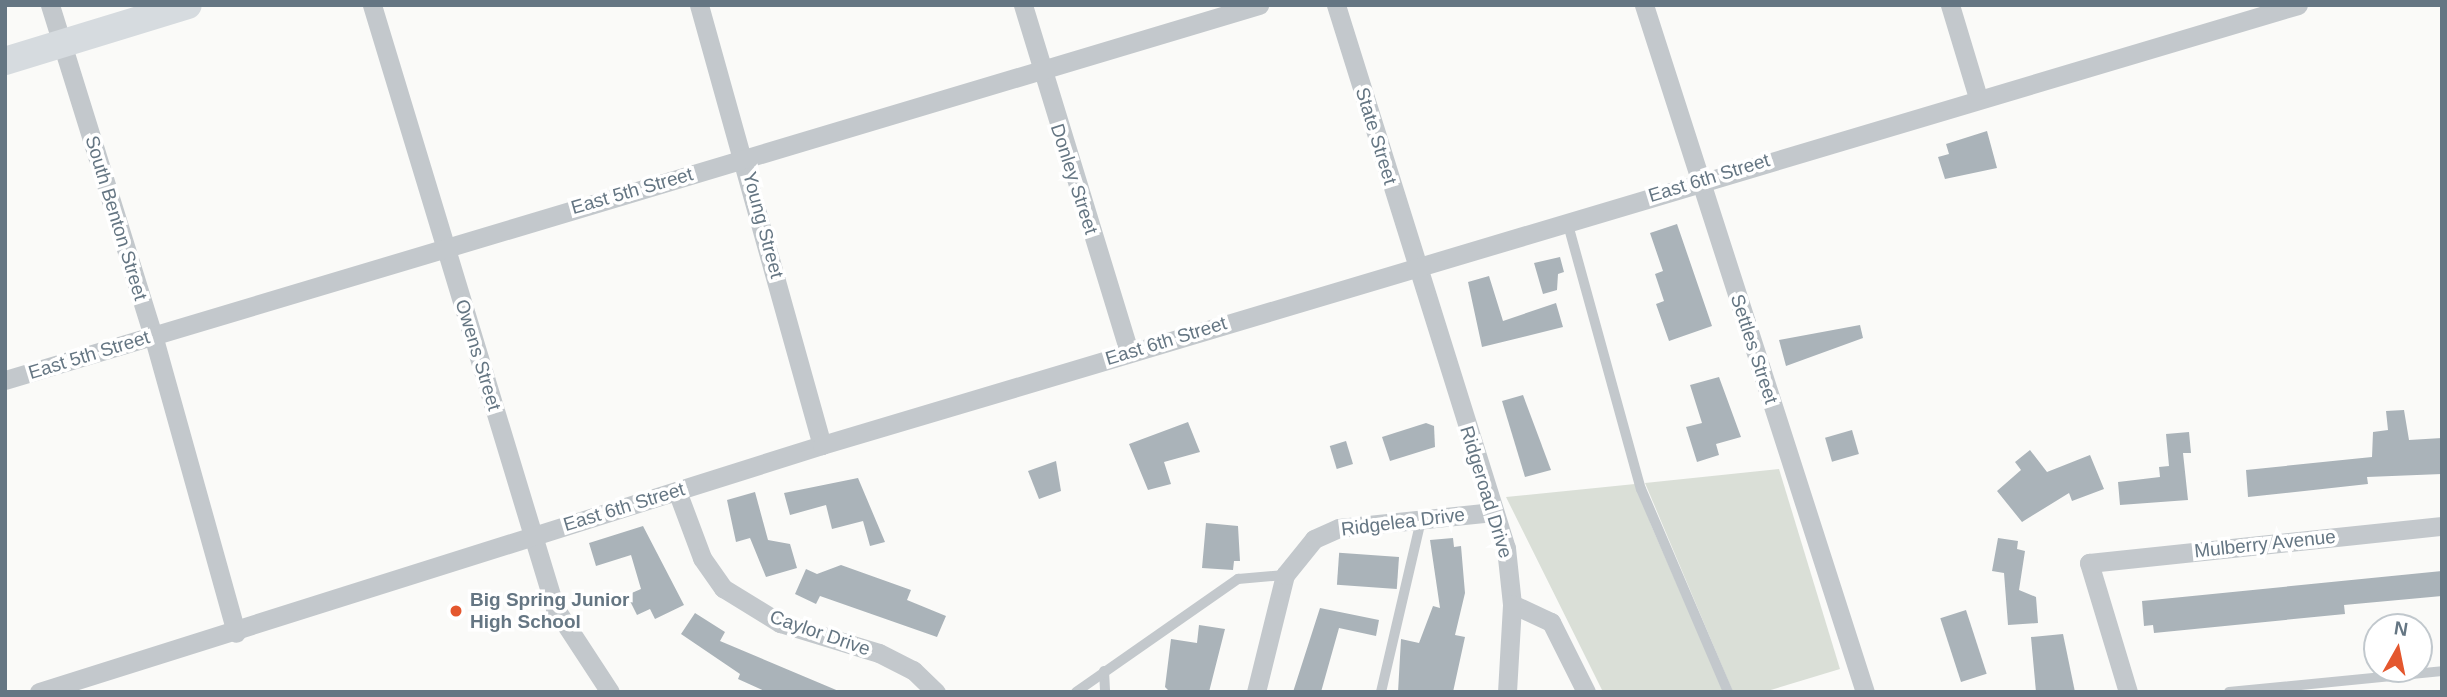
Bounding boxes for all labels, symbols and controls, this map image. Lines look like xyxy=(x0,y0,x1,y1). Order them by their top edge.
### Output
street label: State Street xyxy=(1350,85,1402,187)
street label: Donley Street xyxy=(1045,121,1103,237)
street label: South Benton Street xyxy=(80,133,152,303)
street label: East 6th Street xyxy=(1646,149,1772,207)
street label: East 5th Street xyxy=(568,163,696,219)
street label: Young Street xyxy=(738,169,788,281)
street label: Settles Street xyxy=(1726,291,1782,407)
street label: Owens Street xyxy=(450,297,506,413)
street label: East 6th Street xyxy=(1103,312,1229,370)
street label: East 5th Street xyxy=(26,326,152,384)
street label: Ridgeroad Drive xyxy=(1455,423,1517,561)
street label: East 6th Street xyxy=(561,478,687,536)
street label: Ridgelea Drive xyxy=(1340,503,1466,541)
street label: Mulberry Avenue xyxy=(2193,525,2337,563)
place label: Big Spring Junior High School xyxy=(470,589,629,633)
marker: Big Spring Junior High School xyxy=(448,603,464,619)
street label: Caylor Drive xyxy=(767,605,873,661)
north arrow xyxy=(2363,613,2433,683)
text: N xyxy=(2393,617,2409,640)

